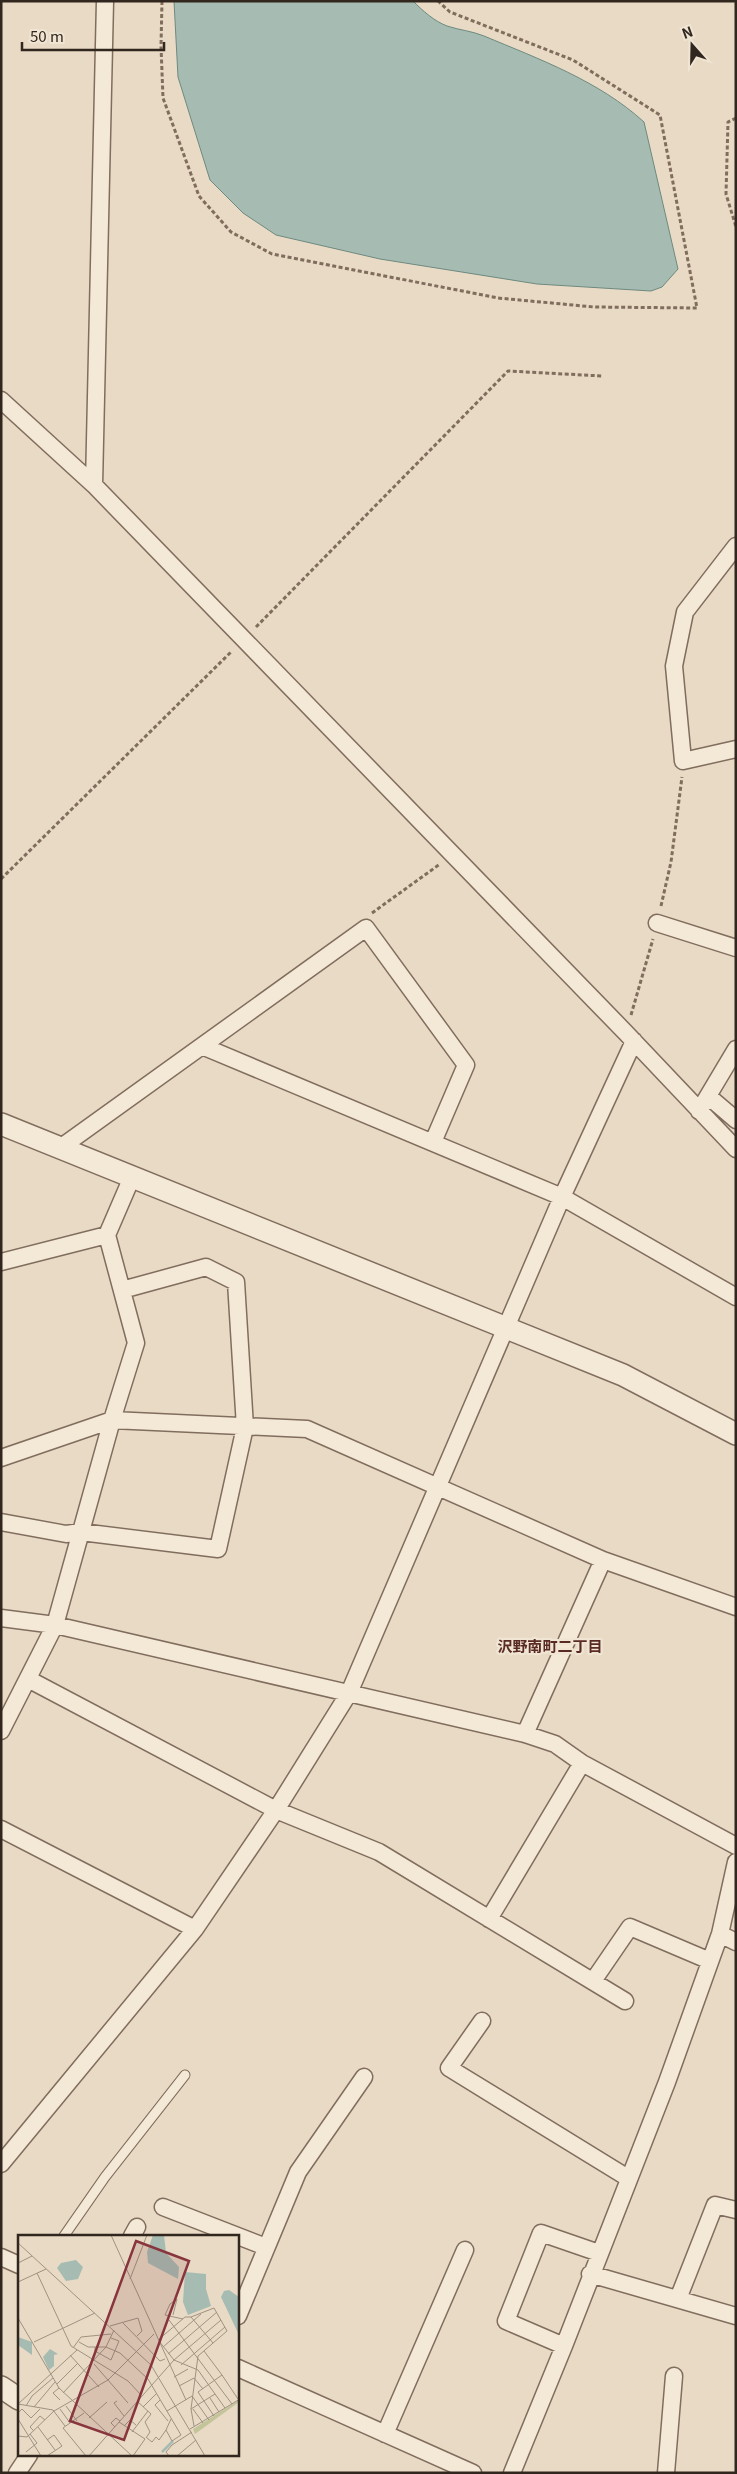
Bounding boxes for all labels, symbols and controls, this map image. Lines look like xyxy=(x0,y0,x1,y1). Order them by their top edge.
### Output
scale bar xyxy=(22,20,165,52)
north arrow xyxy=(667,20,717,70)
text: N xyxy=(679,21,696,43)
text: 50 m xyxy=(30,25,64,46)
district label: 沢野南町二丁目 xyxy=(497,1635,603,1656)
inset map xyxy=(18,2235,239,2456)

